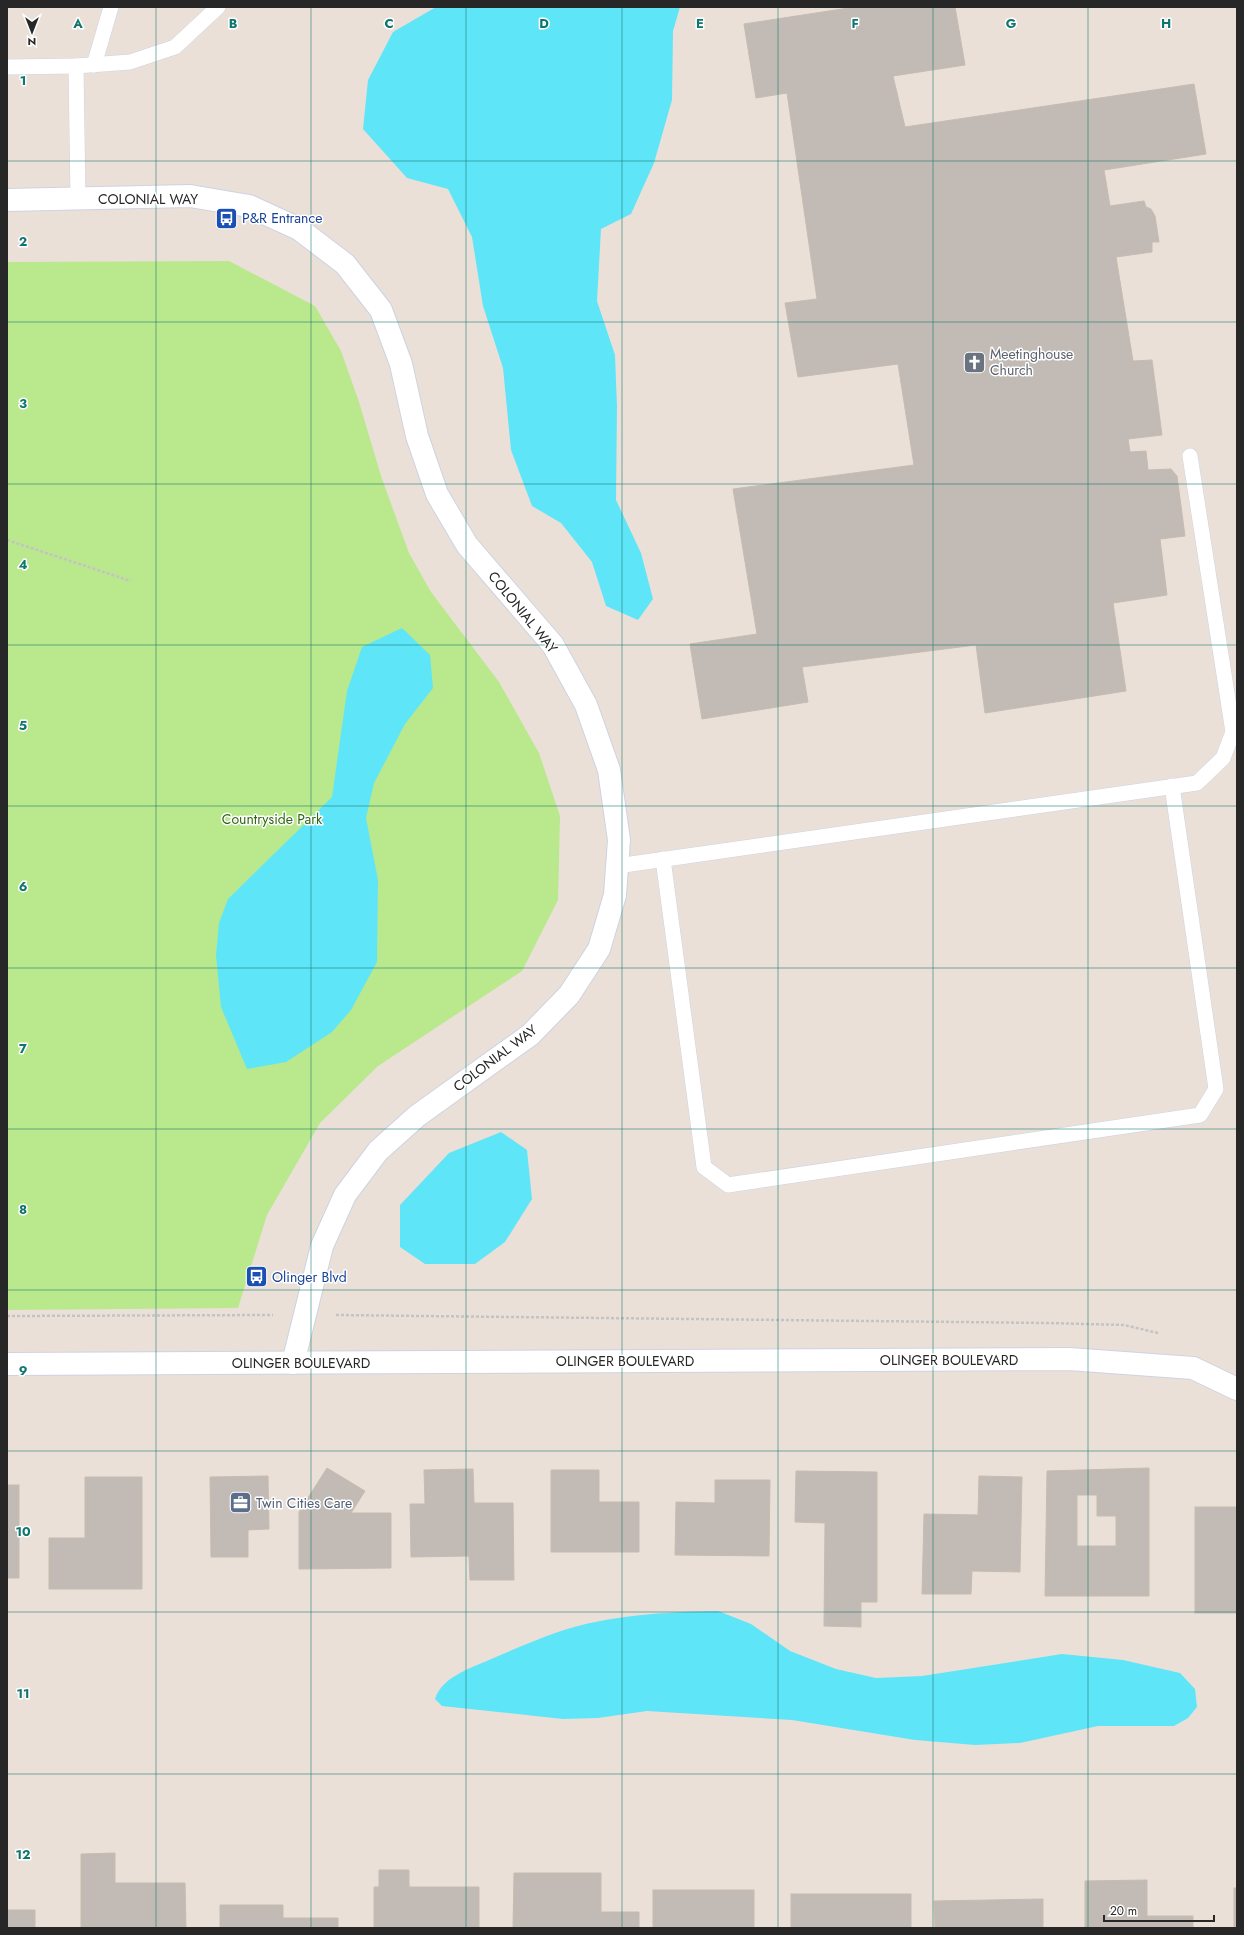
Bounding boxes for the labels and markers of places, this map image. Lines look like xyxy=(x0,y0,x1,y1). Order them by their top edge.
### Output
bus stop icon: P&R Entrance xyxy=(213,205,239,231)
place label: P&R Entrance xyxy=(242,208,322,228)
place label: Meetinghouse Church xyxy=(990,344,1073,380)
church icon: Meetinghouse Church xyxy=(961,349,987,375)
bus stop icon: Olinger Blvd xyxy=(244,1264,270,1290)
place label: Olinger Blvd xyxy=(272,1267,347,1287)
office icon: Twin Cities Care xyxy=(227,1490,253,1516)
place label: Twin Cities Care xyxy=(256,1493,352,1513)

